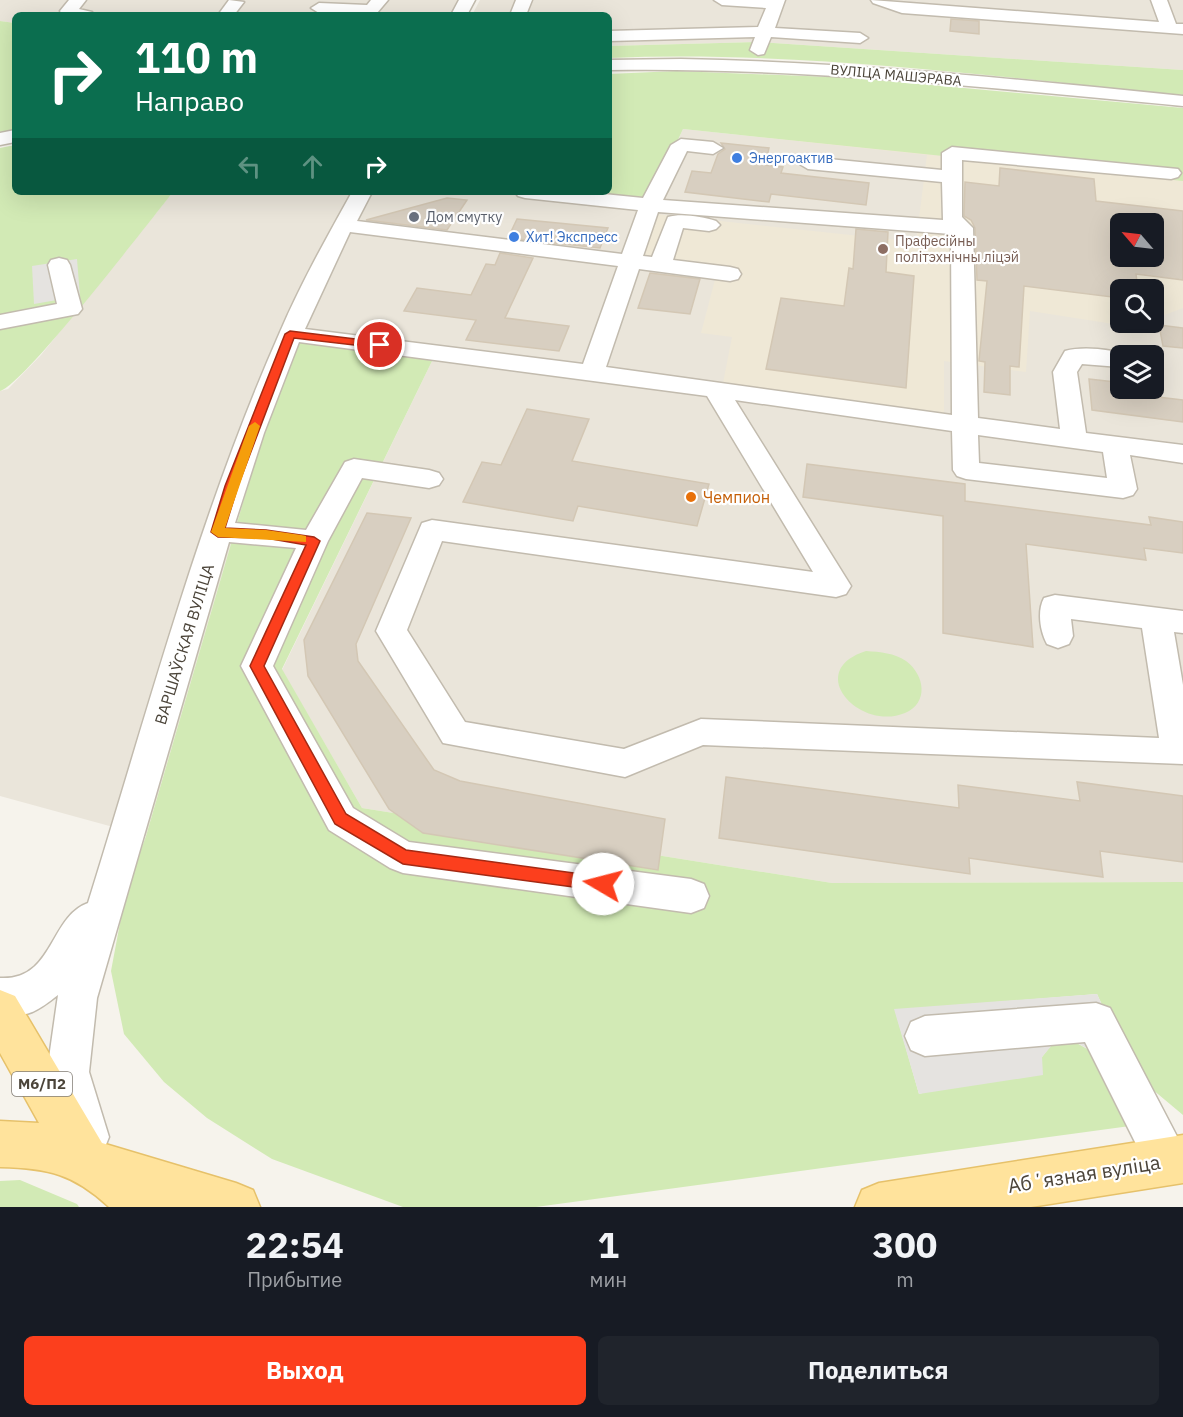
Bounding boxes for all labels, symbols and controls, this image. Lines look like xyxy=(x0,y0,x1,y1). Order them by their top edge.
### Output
text: 110 m xyxy=(135,30,258,85)
icon: right xyxy=(36,36,114,114)
street label: ВУЛІЦА МАШЭРАВА xyxy=(830,60,962,90)
text: Направо xyxy=(135,83,244,118)
place label: Энергоактив xyxy=(749,149,833,167)
icon: left xyxy=(233,150,266,183)
icon: ahead xyxy=(296,150,329,183)
icon: right xyxy=(359,150,392,183)
marker: Энергоактив xyxy=(730,151,744,165)
place label: Дом смутку xyxy=(426,208,502,226)
marker: Дом смутку xyxy=(407,210,421,224)
north arrow xyxy=(1110,213,1164,267)
map controls xyxy=(1110,213,1164,399)
place label: Хит! Экспресс xyxy=(526,228,618,246)
marker: Хит! Экспресс xyxy=(507,230,521,244)
place label: Прафесійны політэхнічны ліцэй xyxy=(895,232,1019,266)
marker: Прафесійны політэхнічны ліцэй xyxy=(876,242,890,256)
button: search xyxy=(1110,279,1164,333)
pin xyxy=(354,319,405,370)
icon: arrive xyxy=(363,328,396,361)
button: layers xyxy=(1110,345,1164,399)
place label: Чемпион xyxy=(703,487,770,507)
marker: Чемпион xyxy=(684,490,698,504)
street label: ВАРШАЎСКАЯ ВУЛІЦА xyxy=(150,561,218,727)
position arrow xyxy=(571,852,635,916)
road number: М6/П2 xyxy=(12,1072,72,1096)
street label: Абʼязная вуліца xyxy=(1006,1148,1163,1199)
text: 22:54 xyxy=(246,1221,344,1268)
text: 1 xyxy=(597,1221,619,1268)
text: 300 xyxy=(873,1221,937,1268)
text: Прибытие xyxy=(247,1266,342,1293)
text: мин xyxy=(590,1266,627,1293)
text: m xyxy=(896,1266,914,1293)
button: Выход xyxy=(24,1336,586,1405)
button: Поделиться xyxy=(598,1336,1159,1405)

